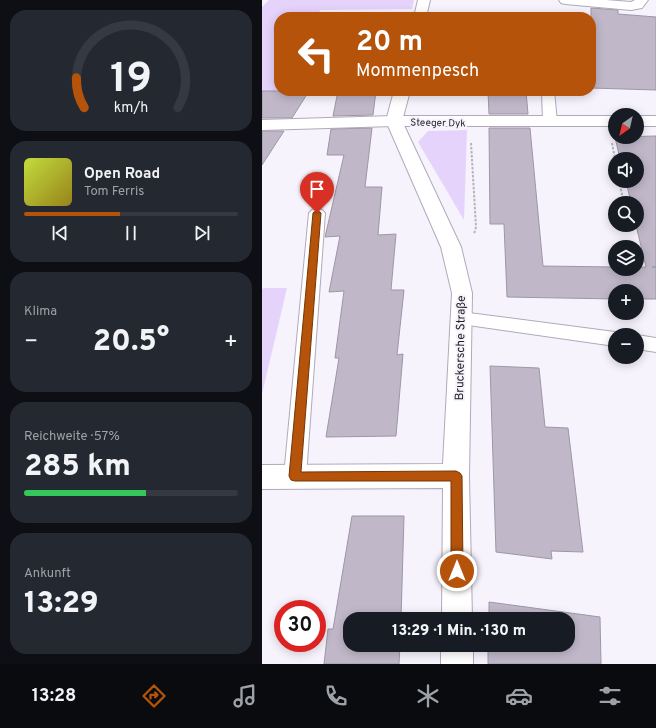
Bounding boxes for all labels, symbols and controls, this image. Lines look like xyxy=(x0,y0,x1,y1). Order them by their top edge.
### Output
text: 20 m xyxy=(356,25,423,61)
icon: left xyxy=(290,28,342,80)
text: 19 xyxy=(110,54,152,107)
text: Mommenpesch xyxy=(356,60,479,83)
text: km/h xyxy=(114,99,148,117)
north arrow xyxy=(608,108,644,144)
map controls xyxy=(608,108,644,364)
street label: Steeger Dyk xyxy=(410,117,466,130)
button: sound xyxy=(608,152,644,188)
text: Open Road xyxy=(84,165,160,184)
pin xyxy=(300,172,334,213)
icon: arrive xyxy=(306,178,328,200)
text: Tom Ferris xyxy=(84,184,144,200)
button: search xyxy=(608,196,644,232)
icon: previous xyxy=(49,222,71,244)
icon: pause xyxy=(120,222,142,244)
icon: next xyxy=(191,222,213,244)
button: layers xyxy=(608,240,644,276)
button: + xyxy=(608,284,644,320)
street label: Bruckersche Straße xyxy=(452,295,470,401)
text: Klima xyxy=(24,304,57,320)
text: 20.5° xyxy=(93,324,169,361)
button: − xyxy=(608,328,644,364)
text: − xyxy=(24,329,38,356)
text: + xyxy=(224,329,238,356)
text: Reichweite · 57% xyxy=(24,429,120,445)
text: 285 km xyxy=(24,449,131,486)
position arrow xyxy=(436,550,478,592)
text: Ankunft xyxy=(24,566,71,582)
text: 13:29 xyxy=(24,586,99,623)
speed limit sign: 30 xyxy=(274,600,326,652)
text: 13:29 · 1 Min. · 130 m xyxy=(392,622,526,641)
icon: directions xyxy=(140,682,168,710)
icon: music xyxy=(231,682,259,710)
icon: phone xyxy=(322,682,350,710)
icon: climate xyxy=(414,682,442,710)
icon: car xyxy=(505,682,533,710)
icon: filters xyxy=(596,682,624,710)
text: 13:28 xyxy=(32,685,76,708)

